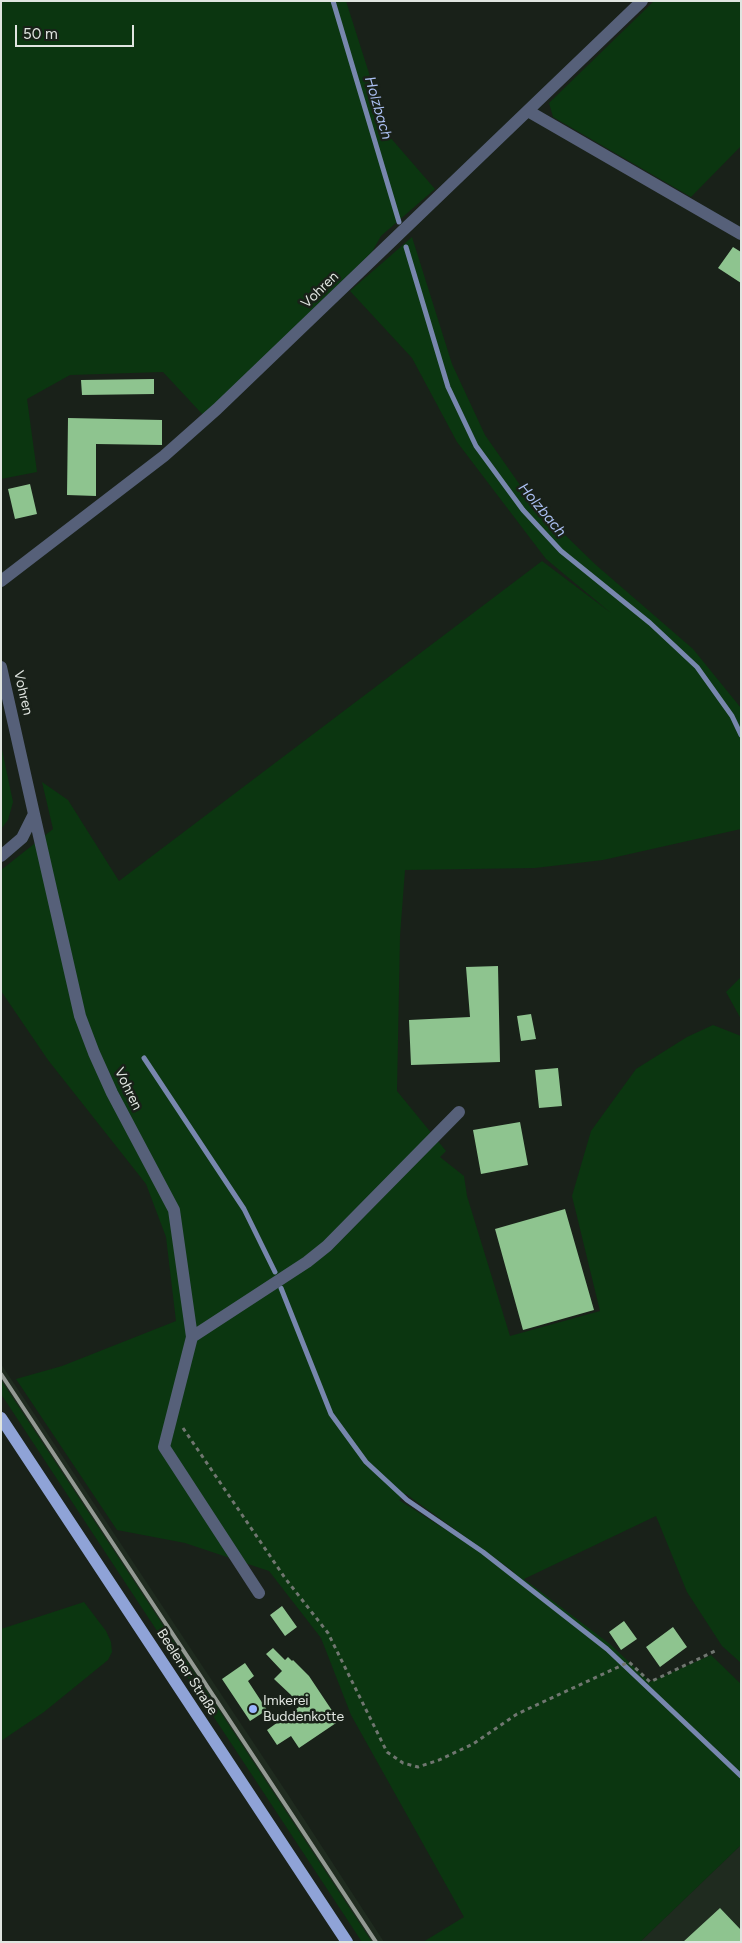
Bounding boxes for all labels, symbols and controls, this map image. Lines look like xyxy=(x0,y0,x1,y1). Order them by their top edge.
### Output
scale bar xyxy=(18,15,136,47)
text: 50 m xyxy=(23,25,58,43)
water label: Holzbach xyxy=(360,74,396,142)
street label: Vohren xyxy=(298,268,342,312)
water label: Holzbach xyxy=(514,479,570,541)
street label: Vohren xyxy=(10,669,36,717)
street label: Vohren xyxy=(111,1065,145,1113)
street label: Beelener Straße xyxy=(153,1626,221,1718)
place label: Imkerei Buddenkotte xyxy=(263,1693,344,1725)
marker: Imkerei Buddenkotte xyxy=(247,1703,259,1715)

